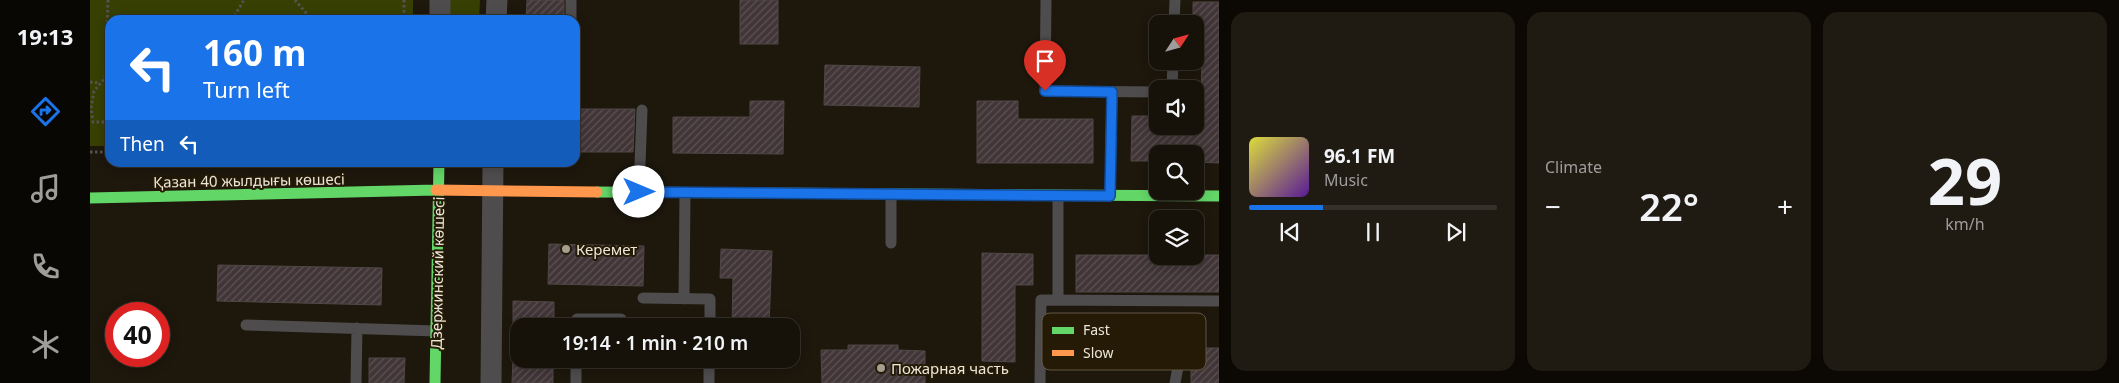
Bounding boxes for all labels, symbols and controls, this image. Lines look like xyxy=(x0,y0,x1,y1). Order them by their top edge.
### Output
north arrow xyxy=(1149,15,1204,70)
map controls xyxy=(1149,15,1204,265)
text: 19:13 xyxy=(17,21,73,51)
text: 160 m xyxy=(203,29,306,76)
icon: left xyxy=(120,35,185,100)
pin xyxy=(1024,40,1066,91)
icon: arrive xyxy=(1031,47,1059,75)
text: Turn left xyxy=(203,74,290,104)
button: sound xyxy=(1149,80,1204,135)
icon: directions xyxy=(28,94,63,129)
icon: left xyxy=(175,130,203,158)
text: Then xyxy=(120,131,165,157)
text: 29 xyxy=(1928,136,2002,224)
text: 96.1 FM xyxy=(1324,143,1395,169)
button: search xyxy=(1149,145,1204,200)
text: Climate xyxy=(1545,156,1602,178)
position arrow xyxy=(612,165,664,217)
street label: Қазан 40 жылдығы көшесі xyxy=(153,168,345,192)
text: Music xyxy=(1324,169,1368,191)
icon: music xyxy=(28,171,63,206)
text: 22° xyxy=(1639,180,1699,232)
text: − xyxy=(1545,187,1561,225)
text: + xyxy=(1777,187,1793,225)
street label: Дзержинский көшесі xyxy=(426,196,448,350)
button: layers xyxy=(1149,210,1204,265)
text: km/h xyxy=(1945,213,1985,235)
icon: previous xyxy=(1276,218,1304,246)
icon: pause xyxy=(1359,218,1387,246)
icon: next xyxy=(1442,218,1470,246)
place label: Керемет xyxy=(576,239,637,259)
marker: Керемет xyxy=(560,243,572,255)
icon: phone xyxy=(28,249,63,284)
speed limit sign: 40 xyxy=(105,302,170,367)
legend xyxy=(1042,313,1206,370)
text: Fast xyxy=(1083,320,1110,339)
icon: climate xyxy=(28,327,63,362)
text: 19:14 · 1 min · 210 m xyxy=(562,330,748,356)
text: Slow xyxy=(1083,343,1114,362)
place label: Пожарная часть xyxy=(891,358,1009,378)
marker: Пожарная часть xyxy=(875,362,887,374)

